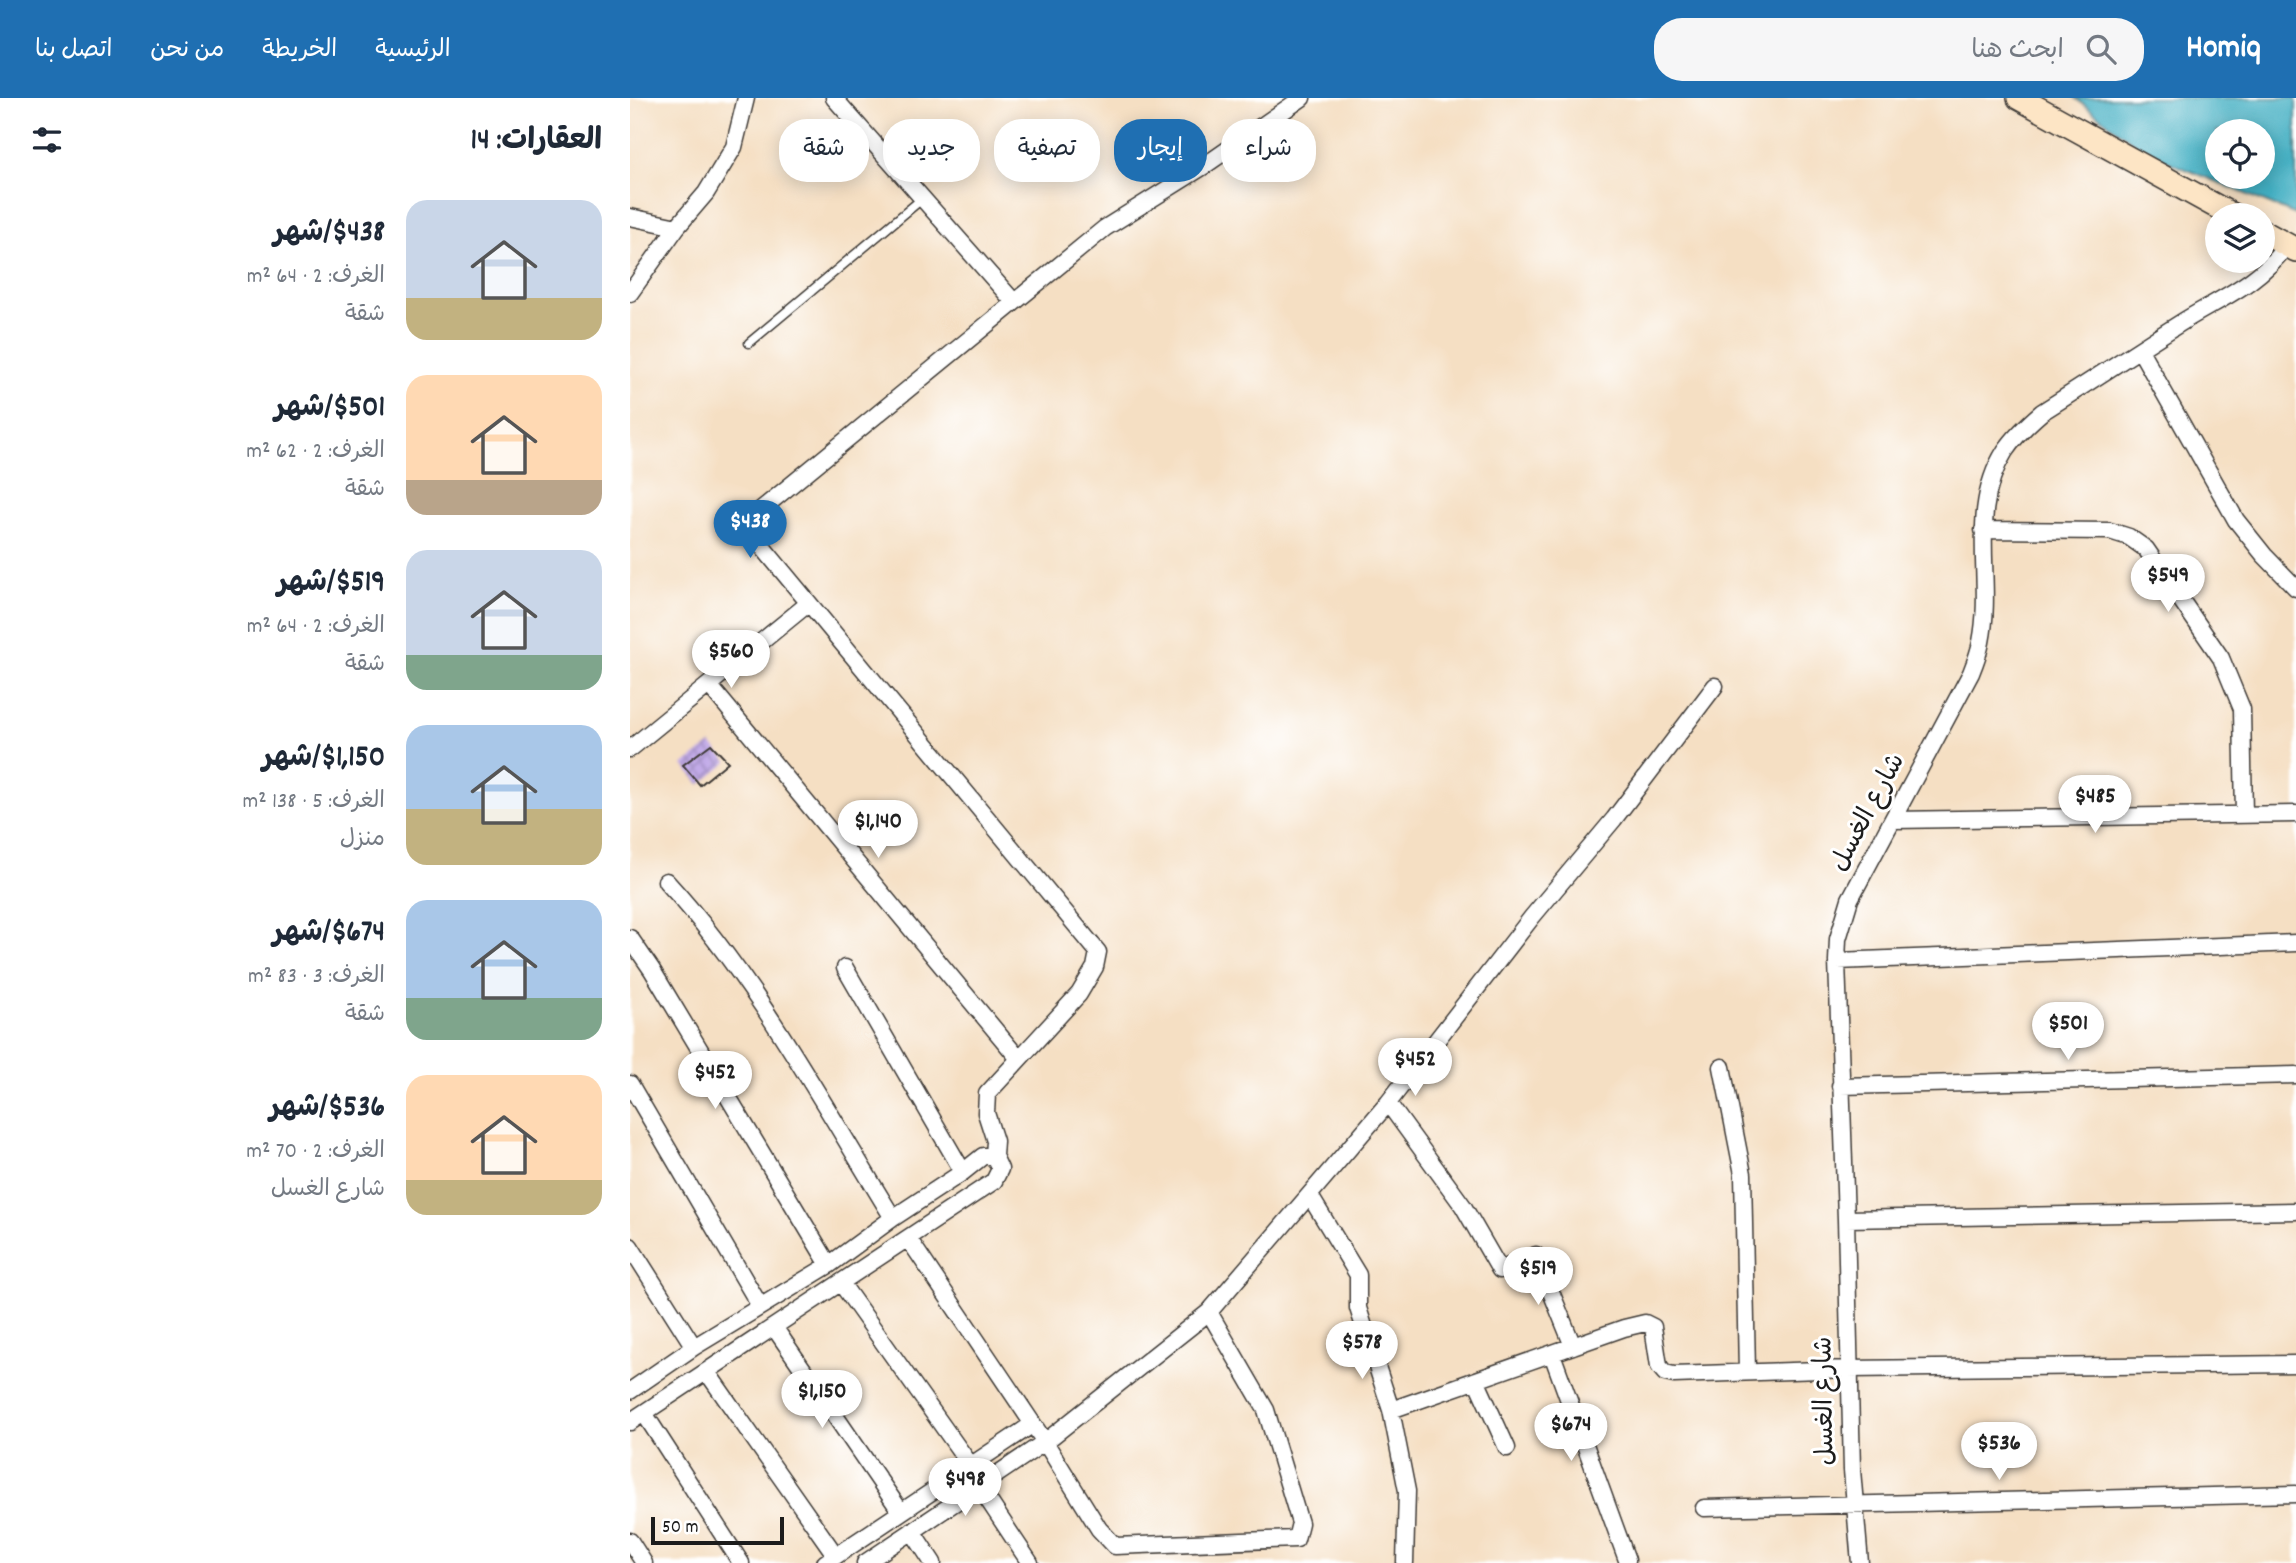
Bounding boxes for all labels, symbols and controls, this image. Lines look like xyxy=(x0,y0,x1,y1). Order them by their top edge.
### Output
search box xyxy=(1654,18,2144,81)
text: Homiq xyxy=(2186,26,2261,73)
icon: search xyxy=(2082,30,2120,68)
text: ابحث هنا xyxy=(1971,33,2064,70)
text: اتصل بنا xyxy=(35,34,112,68)
text: من نحن xyxy=(150,34,224,68)
text: الخريطة xyxy=(262,34,337,68)
text: الرئيسية xyxy=(375,34,451,68)
chip: شقة xyxy=(779,119,869,182)
chip: جديد xyxy=(883,119,980,182)
chip: تصفية xyxy=(994,119,1100,182)
chip: إيجار xyxy=(1114,119,1207,182)
chip: شراء xyxy=(1221,119,1316,182)
map controls xyxy=(2205,119,2275,273)
button: locate xyxy=(2205,119,2275,189)
icon: filters xyxy=(28,121,66,159)
text: العقارات: 14 xyxy=(471,121,602,164)
button: layers xyxy=(2205,203,2275,273)
text: $438/شهر xyxy=(274,213,385,256)
icon: home xyxy=(462,228,546,312)
text: الغرف: 2 · 64 m² xyxy=(247,261,385,294)
text: شقة xyxy=(345,299,385,332)
text: $501/شهر xyxy=(275,388,385,431)
icon: home xyxy=(462,403,546,487)
text: الغرف: 2 · 62 m² xyxy=(246,436,385,469)
text: شقة xyxy=(345,474,385,507)
pin: $438 xyxy=(709,500,791,560)
text: $438 xyxy=(730,506,770,539)
pin: $549 xyxy=(2127,554,2209,614)
text: $549 xyxy=(2147,560,2189,593)
text: $519/شهر xyxy=(277,563,385,606)
icon: home xyxy=(462,578,546,662)
text: الغرف: 2 · 64 m² xyxy=(247,611,385,644)
pin: $560 xyxy=(690,630,772,690)
text: $560 xyxy=(708,636,754,669)
text: شقة xyxy=(345,649,385,682)
text: $1,150/شهر xyxy=(262,738,385,781)
street label: شارع الغسل xyxy=(1822,747,1916,879)
icon: home xyxy=(462,753,546,837)
pin: $485 xyxy=(2054,776,2136,835)
text: $485 xyxy=(2074,781,2116,814)
text: الغرف: 5 · 138 m² xyxy=(242,786,385,819)
pin: $1,140 xyxy=(821,800,935,860)
text: $1,140 xyxy=(854,806,902,839)
text: منزل xyxy=(340,824,385,857)
text: $674/شهر xyxy=(273,913,385,956)
icon: home xyxy=(462,928,546,1012)
text: الغرف: 3 · 83 m² xyxy=(248,961,385,994)
text: شقة xyxy=(345,999,385,1032)
pin: $501 xyxy=(2027,1002,2109,1062)
text: $501 xyxy=(2048,1008,2088,1041)
pin: $452 xyxy=(1374,1038,1456,1098)
text: $452 xyxy=(1394,1044,1436,1077)
pin: $452 xyxy=(674,1052,756,1111)
text: $452 xyxy=(694,1057,736,1090)
text: $536/شهر xyxy=(269,1088,385,1131)
icon: home xyxy=(462,1103,546,1187)
text: الغرف: 2 · 70 m² xyxy=(246,1136,385,1169)
text: شارع الغسل xyxy=(271,1174,385,1207)
pin: $519 xyxy=(1497,1248,1579,1307)
text: $519 xyxy=(1519,1253,1557,1286)
pin: $578 xyxy=(1321,1322,1403,1381)
text: $578 xyxy=(1342,1327,1382,1360)
street label: شارع الغسل xyxy=(1806,1336,1846,1466)
pin: $1,150 xyxy=(765,1370,879,1430)
text: $1,150 xyxy=(797,1376,847,1409)
pin: $674 xyxy=(1530,1404,1612,1463)
text: $674 xyxy=(1550,1409,1592,1442)
pin: $536 xyxy=(1958,1422,2040,1482)
text: $536 xyxy=(1977,1428,2021,1461)
pin: $498 xyxy=(924,1458,1006,1518)
text: $498 xyxy=(945,1464,985,1497)
scale bar xyxy=(651,1514,784,1546)
text: 50 m xyxy=(662,1515,699,1542)

